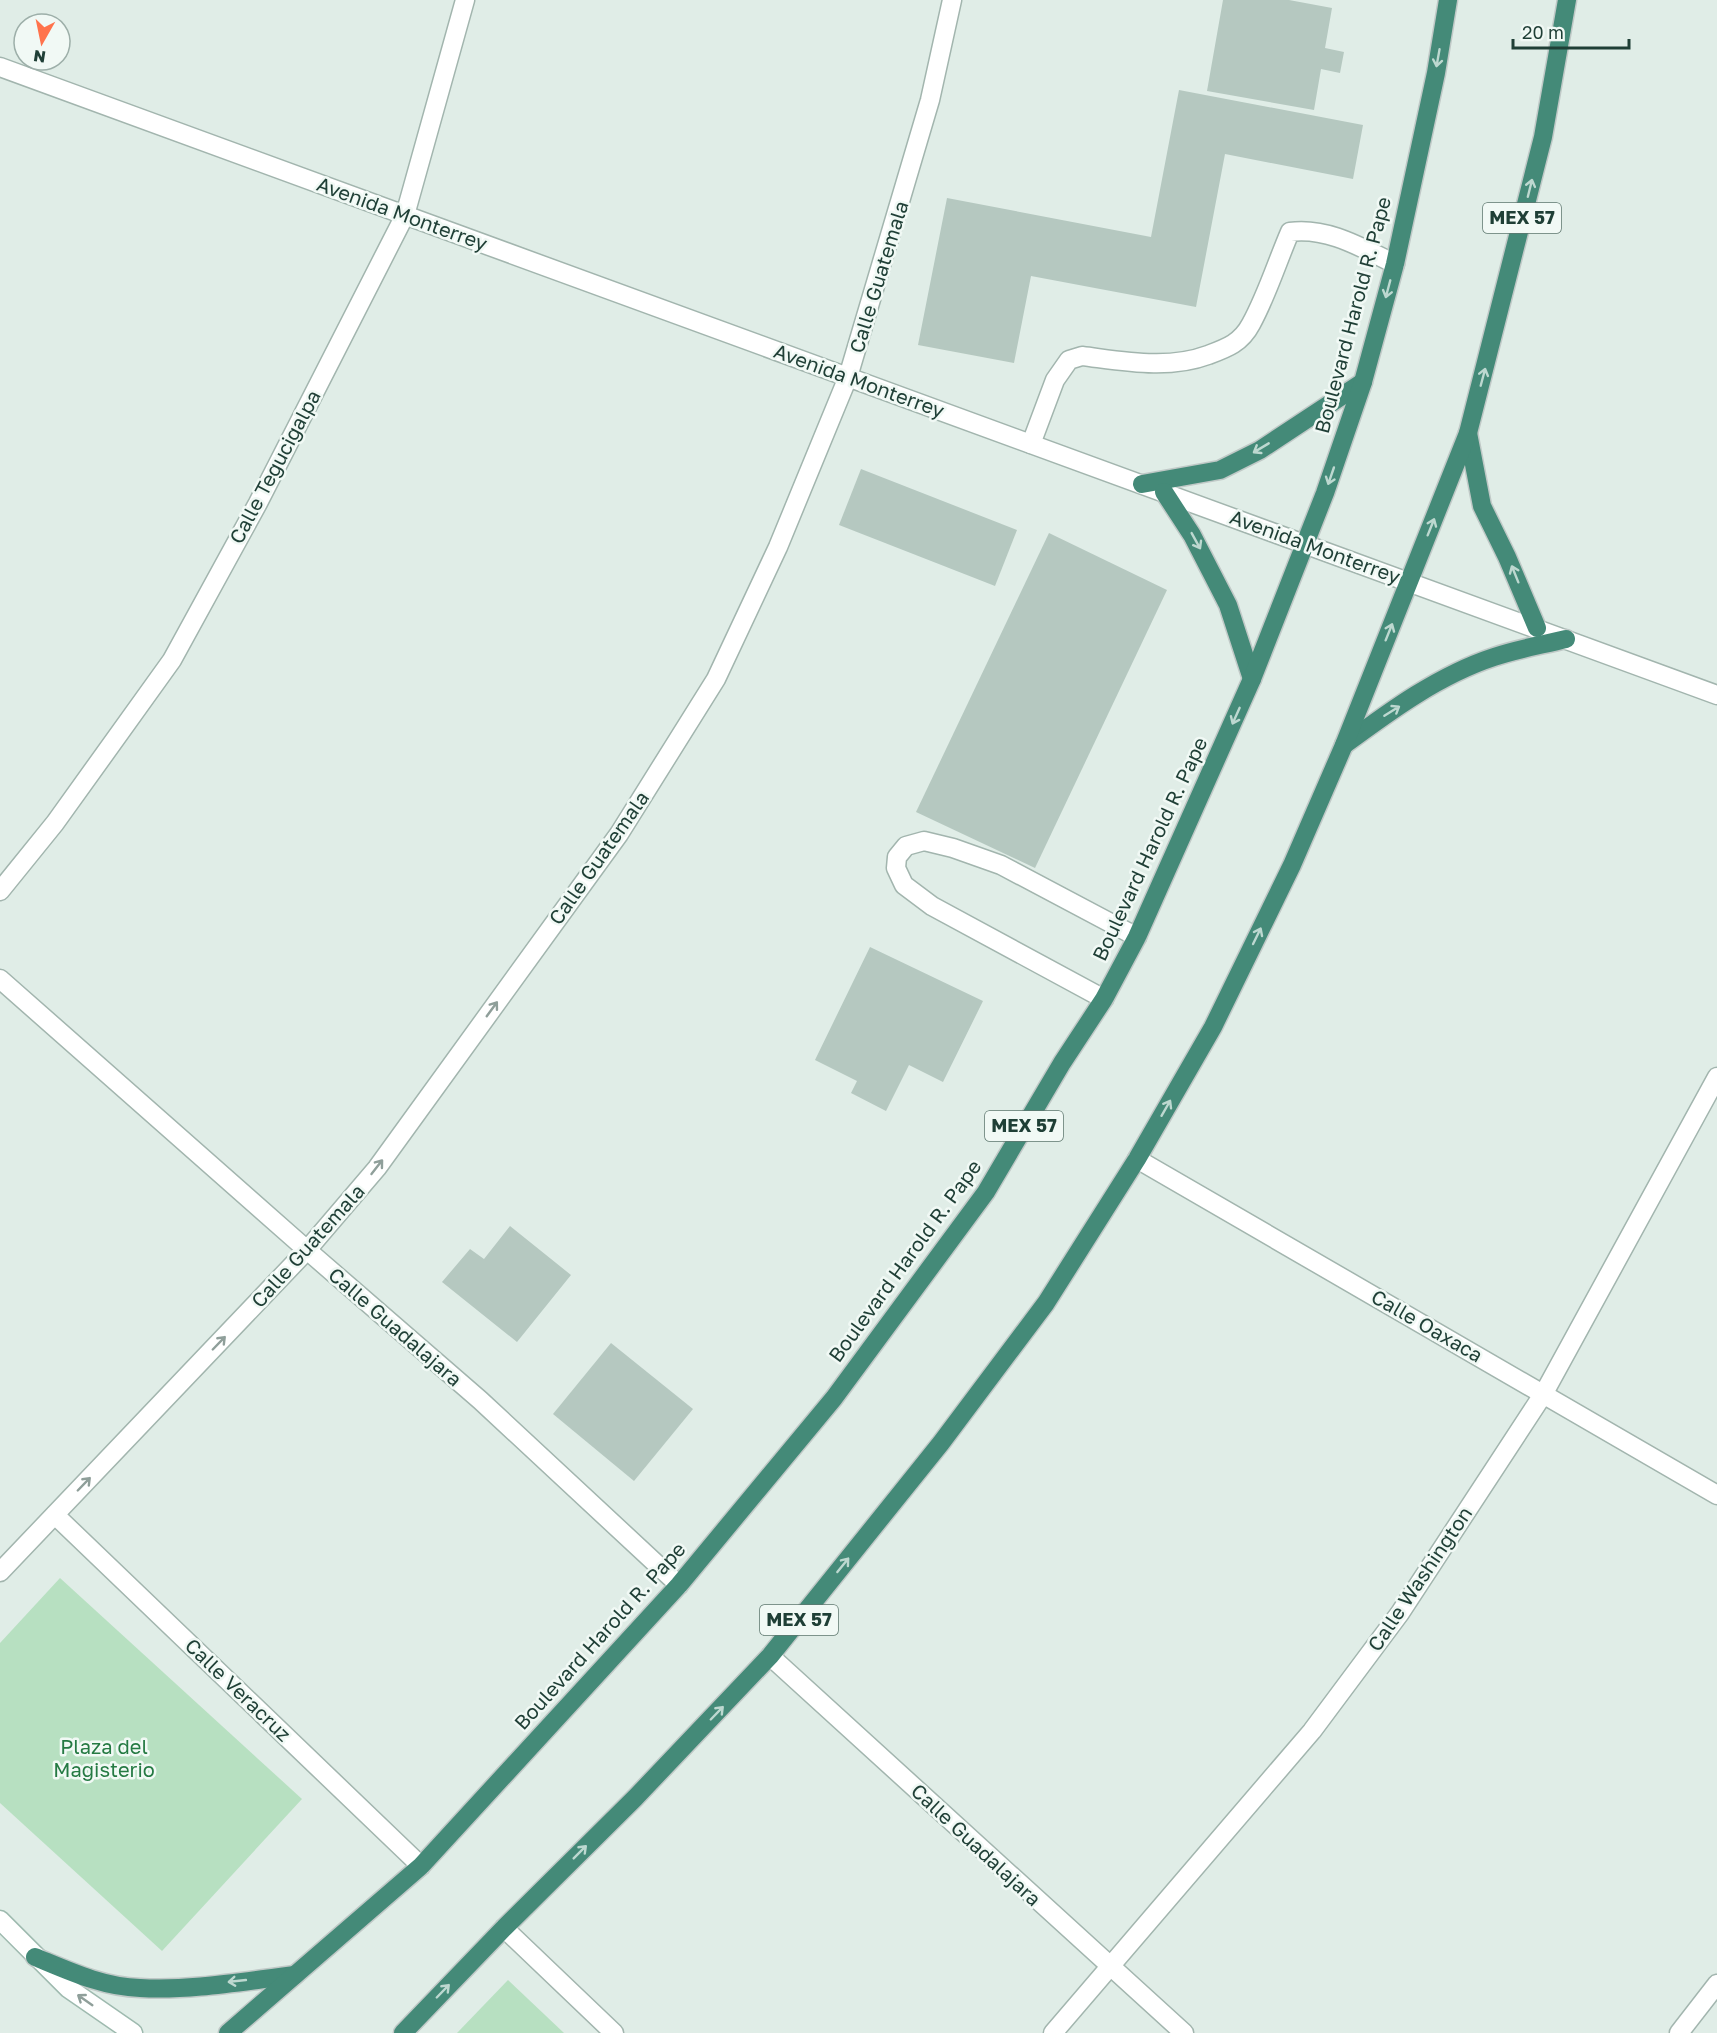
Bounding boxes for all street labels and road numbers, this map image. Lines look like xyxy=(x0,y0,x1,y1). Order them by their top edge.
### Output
street label: Avenida Monterrey xyxy=(314,171,491,255)
street label: Boulevard Harold R. Pape xyxy=(1309,194,1395,436)
street label: Calle Guatemala xyxy=(844,198,913,356)
road number: MEX 57 xyxy=(1483,203,1561,233)
street label: Avenida Monterrey xyxy=(771,338,948,422)
street label: Calle Tegucigalpa xyxy=(223,386,325,547)
street label: Avenida Monterrey xyxy=(1227,504,1404,588)
street label: Boulevard Harold R. Pape xyxy=(1087,733,1212,964)
street label: Calle Guatemala xyxy=(543,786,653,929)
road number: MEX 57 xyxy=(985,1111,1063,1141)
street label: Boulevard Harold R. Pape xyxy=(823,1155,986,1366)
street label: Calle Guatemala xyxy=(246,1179,369,1312)
street label: Calle Guadalajara xyxy=(324,1262,467,1391)
street label: Calle Oaxaca xyxy=(1368,1284,1487,1367)
street label: Calle Washington xyxy=(1362,1502,1476,1655)
street label: Boulevard Harold R. Pape xyxy=(509,1537,690,1734)
road number: MEX 57 xyxy=(760,1605,838,1635)
street label: Calle Veracruz xyxy=(181,1633,297,1746)
street label: Calle Guadalajara xyxy=(907,1778,1046,1910)

